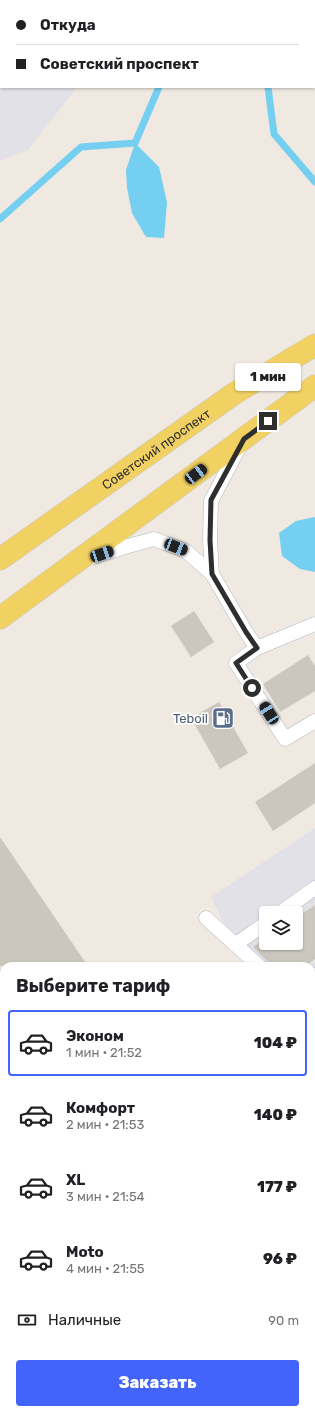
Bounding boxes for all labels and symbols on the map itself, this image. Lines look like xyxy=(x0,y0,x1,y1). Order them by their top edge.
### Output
callout: 1 мин xyxy=(235,363,301,391)
street label: Советский проспект xyxy=(99,405,213,492)
route end xyxy=(259,412,277,430)
car xyxy=(183,462,209,486)
car xyxy=(163,537,189,557)
car xyxy=(89,544,115,564)
route start xyxy=(243,679,261,697)
car xyxy=(257,700,281,726)
fuel station icon: Teboil xyxy=(210,705,236,731)
place label: Teboil xyxy=(173,711,208,726)

